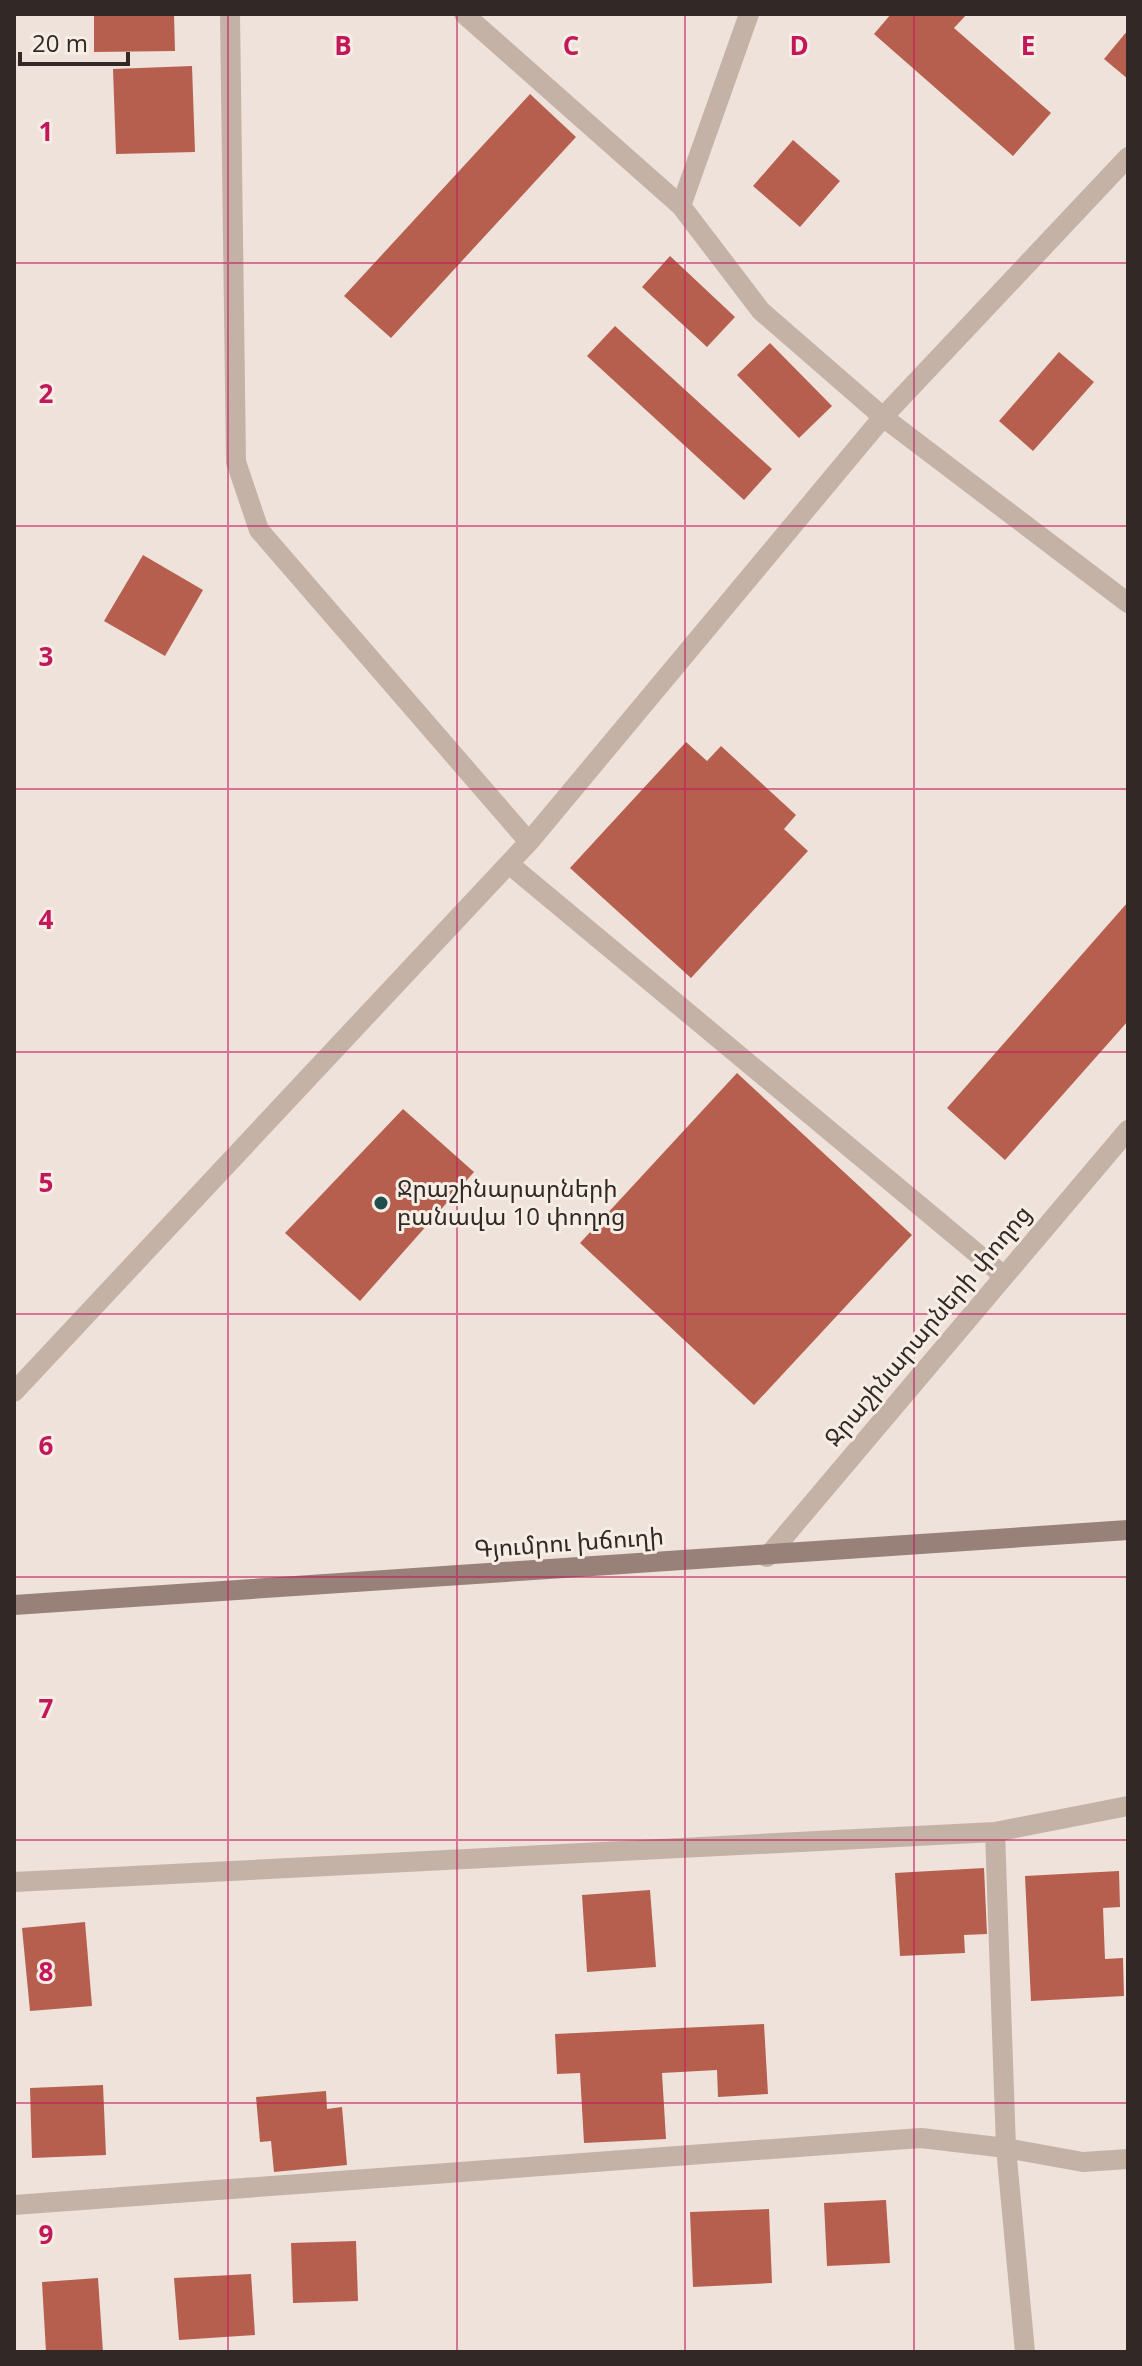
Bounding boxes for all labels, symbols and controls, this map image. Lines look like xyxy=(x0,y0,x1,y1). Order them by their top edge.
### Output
scale bar xyxy=(20,16,128,66)
text: 20 m xyxy=(32,26,88,59)
text: B xyxy=(334,27,352,63)
text: C xyxy=(563,27,579,63)
text: D xyxy=(789,27,809,63)
text: E xyxy=(1021,27,1035,63)
text: 1 xyxy=(39,113,53,149)
text: 2 xyxy=(39,375,54,411)
text: 3 xyxy=(39,638,53,674)
text: 4 xyxy=(39,901,54,937)
text: 5 xyxy=(39,1164,53,1200)
place label: Ջրաշինարարների բանավա 10 փողոց xyxy=(397,1171,625,1232)
marker: Ջրաշինարարների բանավա 10 փողոց xyxy=(372,1194,390,1212)
street label: Ջրաշինարարների փողոց xyxy=(816,1197,1038,1453)
text: 6 xyxy=(39,1427,54,1463)
street label: Գյումրու խճուղի xyxy=(473,1518,665,1565)
text: 7 xyxy=(39,1690,54,1726)
text: 8 xyxy=(39,1953,53,1989)
text: 9 xyxy=(39,2216,53,2252)

